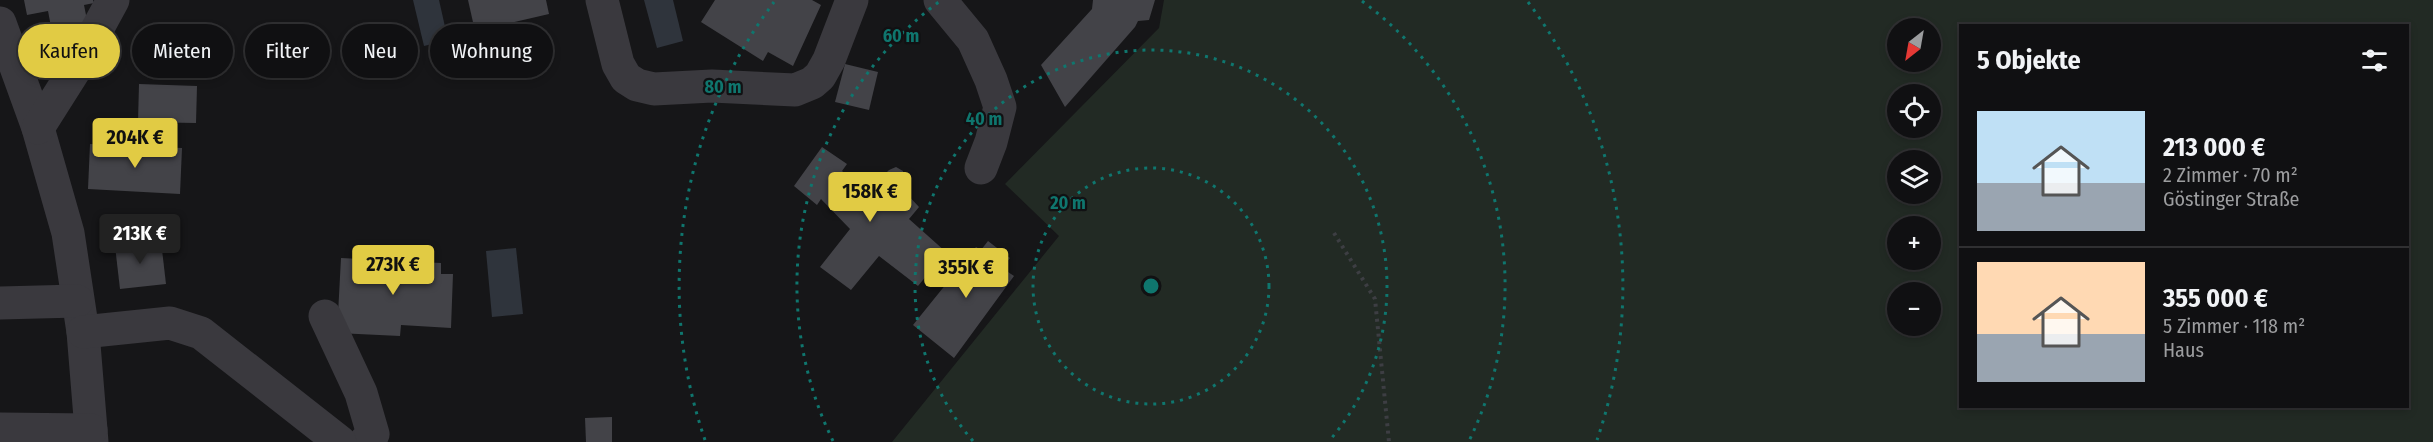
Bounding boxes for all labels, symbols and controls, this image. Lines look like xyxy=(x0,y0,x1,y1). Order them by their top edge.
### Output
north arrow xyxy=(1887,18,1941,72)
map controls xyxy=(1887,18,1941,336)
chip: Kaufen xyxy=(18,24,120,78)
chip: Mieten xyxy=(132,24,233,78)
chip: Filter xyxy=(245,24,330,78)
chip: Neu xyxy=(342,24,418,78)
chip: Wohnung xyxy=(430,24,553,78)
text: 60 m xyxy=(883,25,919,47)
icon: filters xyxy=(2358,44,2391,77)
text: 5 Objekte xyxy=(1977,45,2081,76)
text: 80 m xyxy=(705,76,741,98)
button: locate xyxy=(1887,84,1941,138)
text: 40 m xyxy=(966,108,1002,130)
pin: 204K € xyxy=(86,118,184,169)
text: 204K € xyxy=(107,125,163,149)
text: 213 000 € xyxy=(2163,132,2265,163)
icon: home xyxy=(2025,135,2097,207)
button: layers xyxy=(1887,150,1941,204)
text: 2 Zimmer · 70 m² xyxy=(2163,163,2298,187)
pin: 158K € xyxy=(821,172,919,223)
text: 158K € xyxy=(842,179,898,203)
text: Göstinger Straße xyxy=(2163,187,2299,211)
text: 20 m xyxy=(1049,192,1086,214)
pin: 213K € xyxy=(91,214,189,265)
button: + xyxy=(1887,216,1941,270)
text: 213K € xyxy=(113,221,167,245)
pin: 273K € xyxy=(344,245,442,296)
pin: 355K € xyxy=(917,248,1015,299)
text: 273K € xyxy=(366,252,420,276)
text: 355K € xyxy=(938,255,994,279)
centre of rings xyxy=(1141,276,1161,296)
button: − xyxy=(1887,282,1941,336)
text: 355 000 € xyxy=(2163,283,2268,314)
icon: home xyxy=(2025,286,2097,358)
text: 5 Zimmer · 118 m² xyxy=(2163,314,2305,338)
text: Haus xyxy=(2163,338,2204,362)

